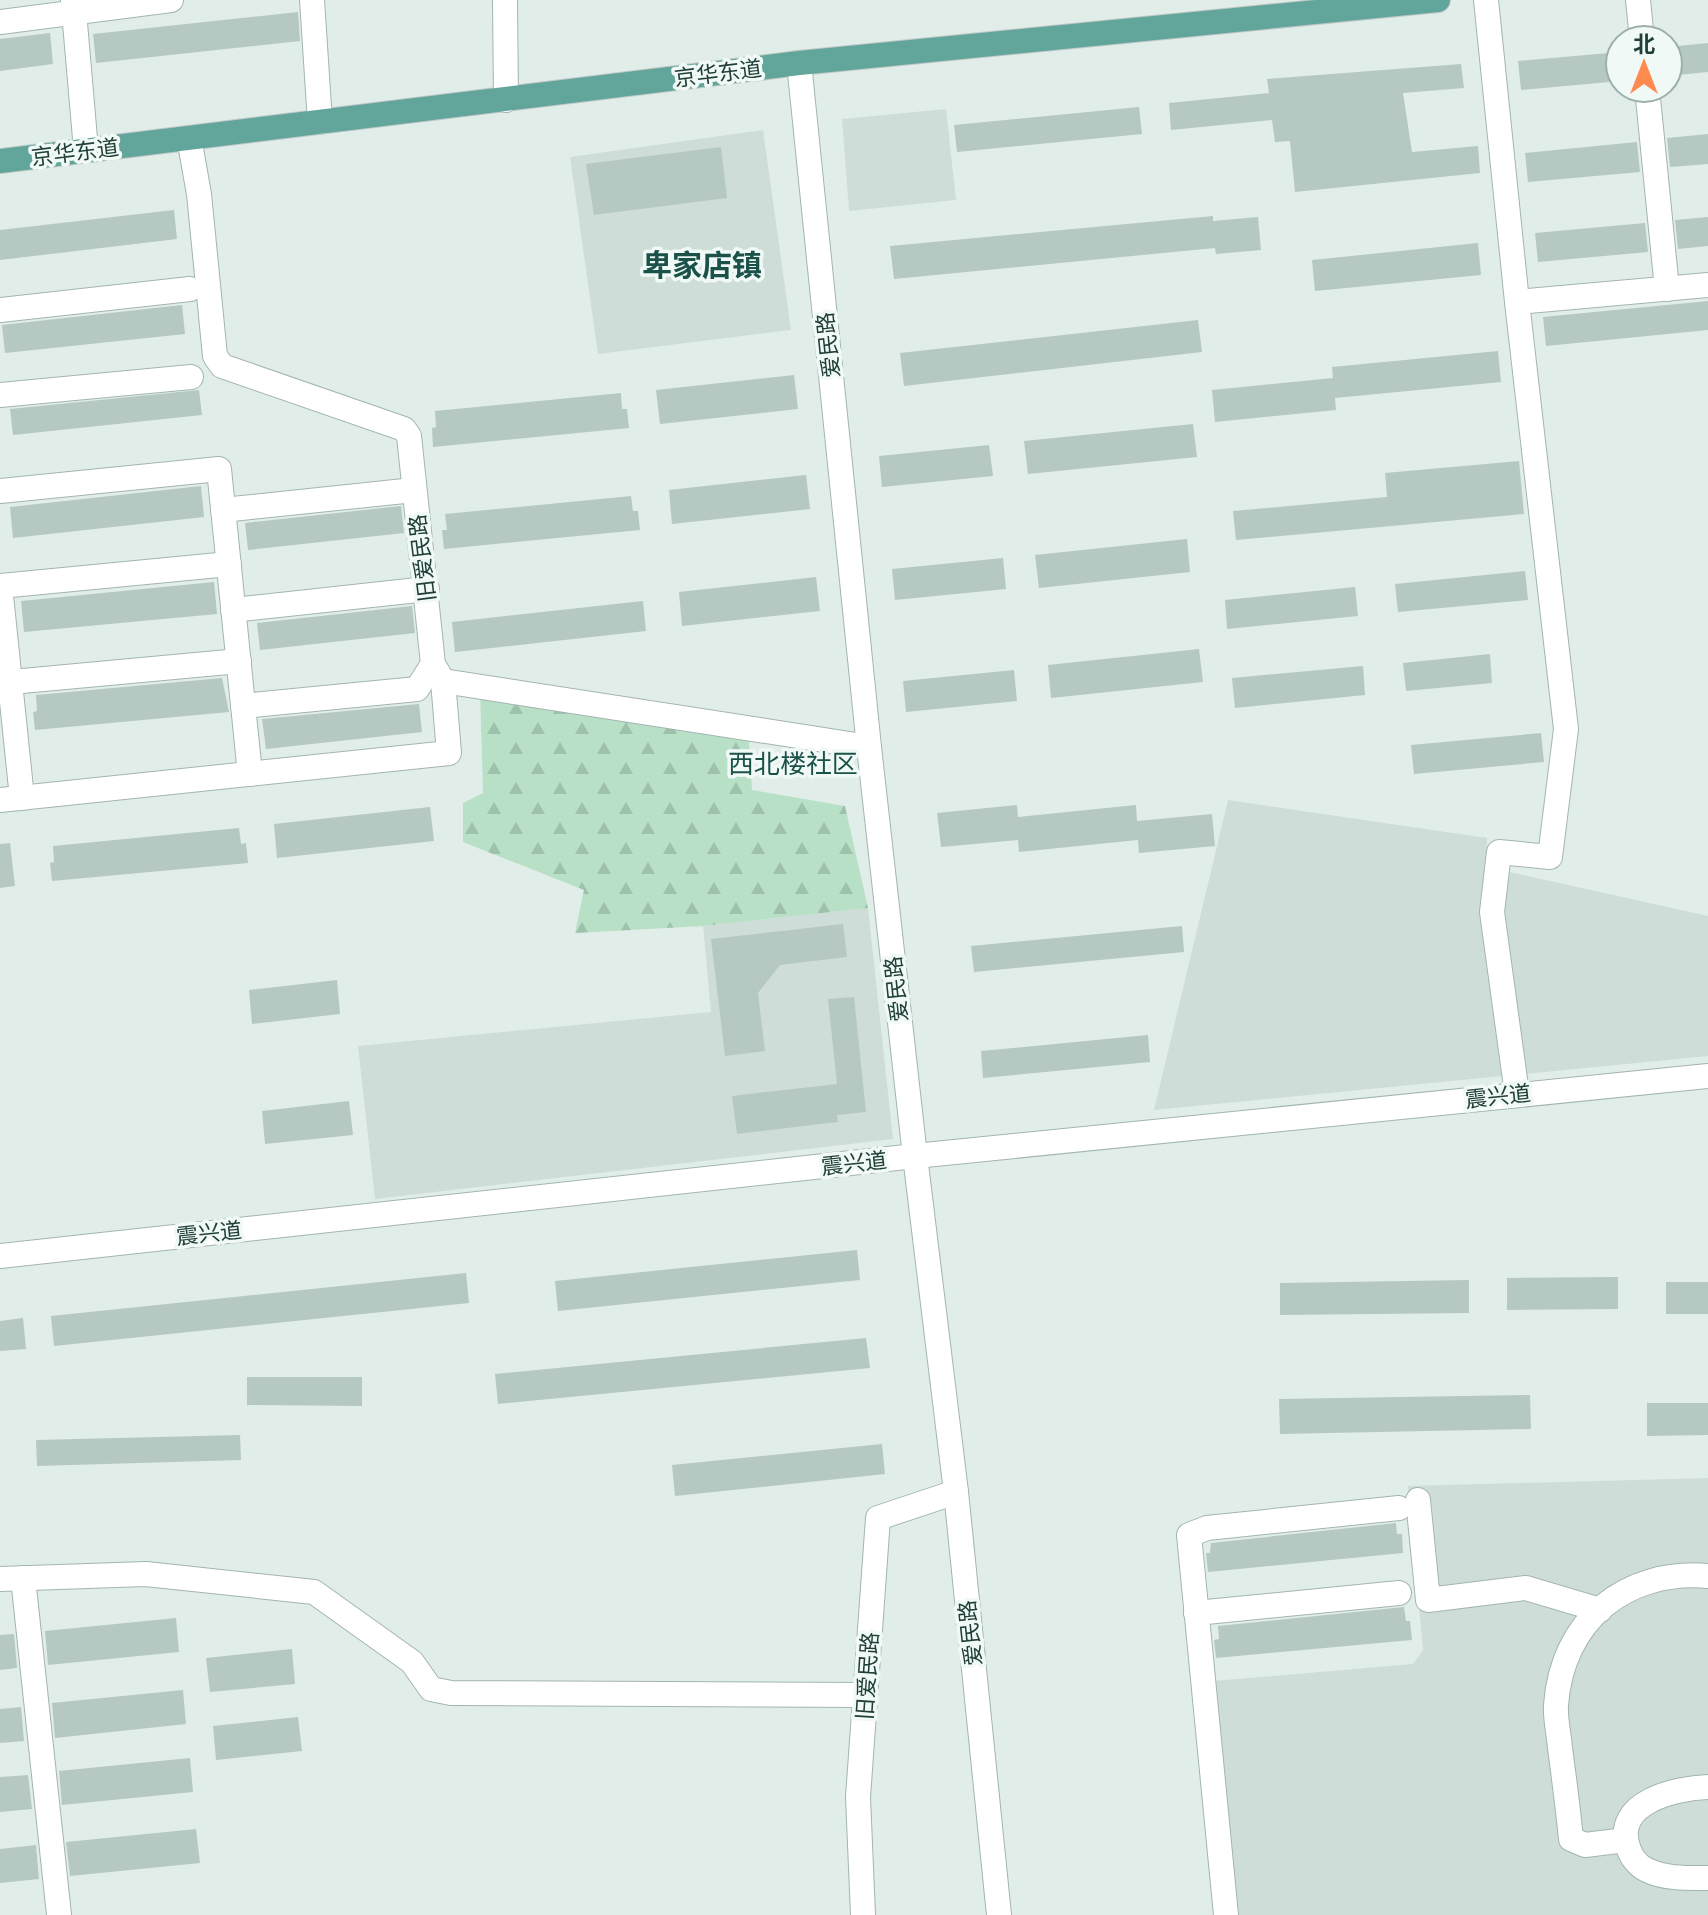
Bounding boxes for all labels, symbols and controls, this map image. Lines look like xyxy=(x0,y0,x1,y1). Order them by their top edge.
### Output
north arrow xyxy=(1604,24,1684,104)
text: 北 xyxy=(1633,31,1655,57)
street label: 京华东道 xyxy=(673,55,763,91)
street label: 京华东道 xyxy=(30,134,120,170)
district label: 卑家店镇 xyxy=(642,248,762,282)
street label: 爱民路 xyxy=(812,311,844,379)
street label: 旧爱民路 xyxy=(404,513,440,603)
district label: 西北楼社区 xyxy=(728,749,858,779)
street label: 爱民路 xyxy=(880,955,912,1023)
street label: 震兴道 xyxy=(1464,1080,1532,1112)
street label: 震兴道 xyxy=(820,1147,888,1179)
street label: 震兴道 xyxy=(175,1217,243,1249)
street label: 爱民路 xyxy=(954,1599,986,1667)
street label: 旧爱民路 xyxy=(851,1631,883,1721)

